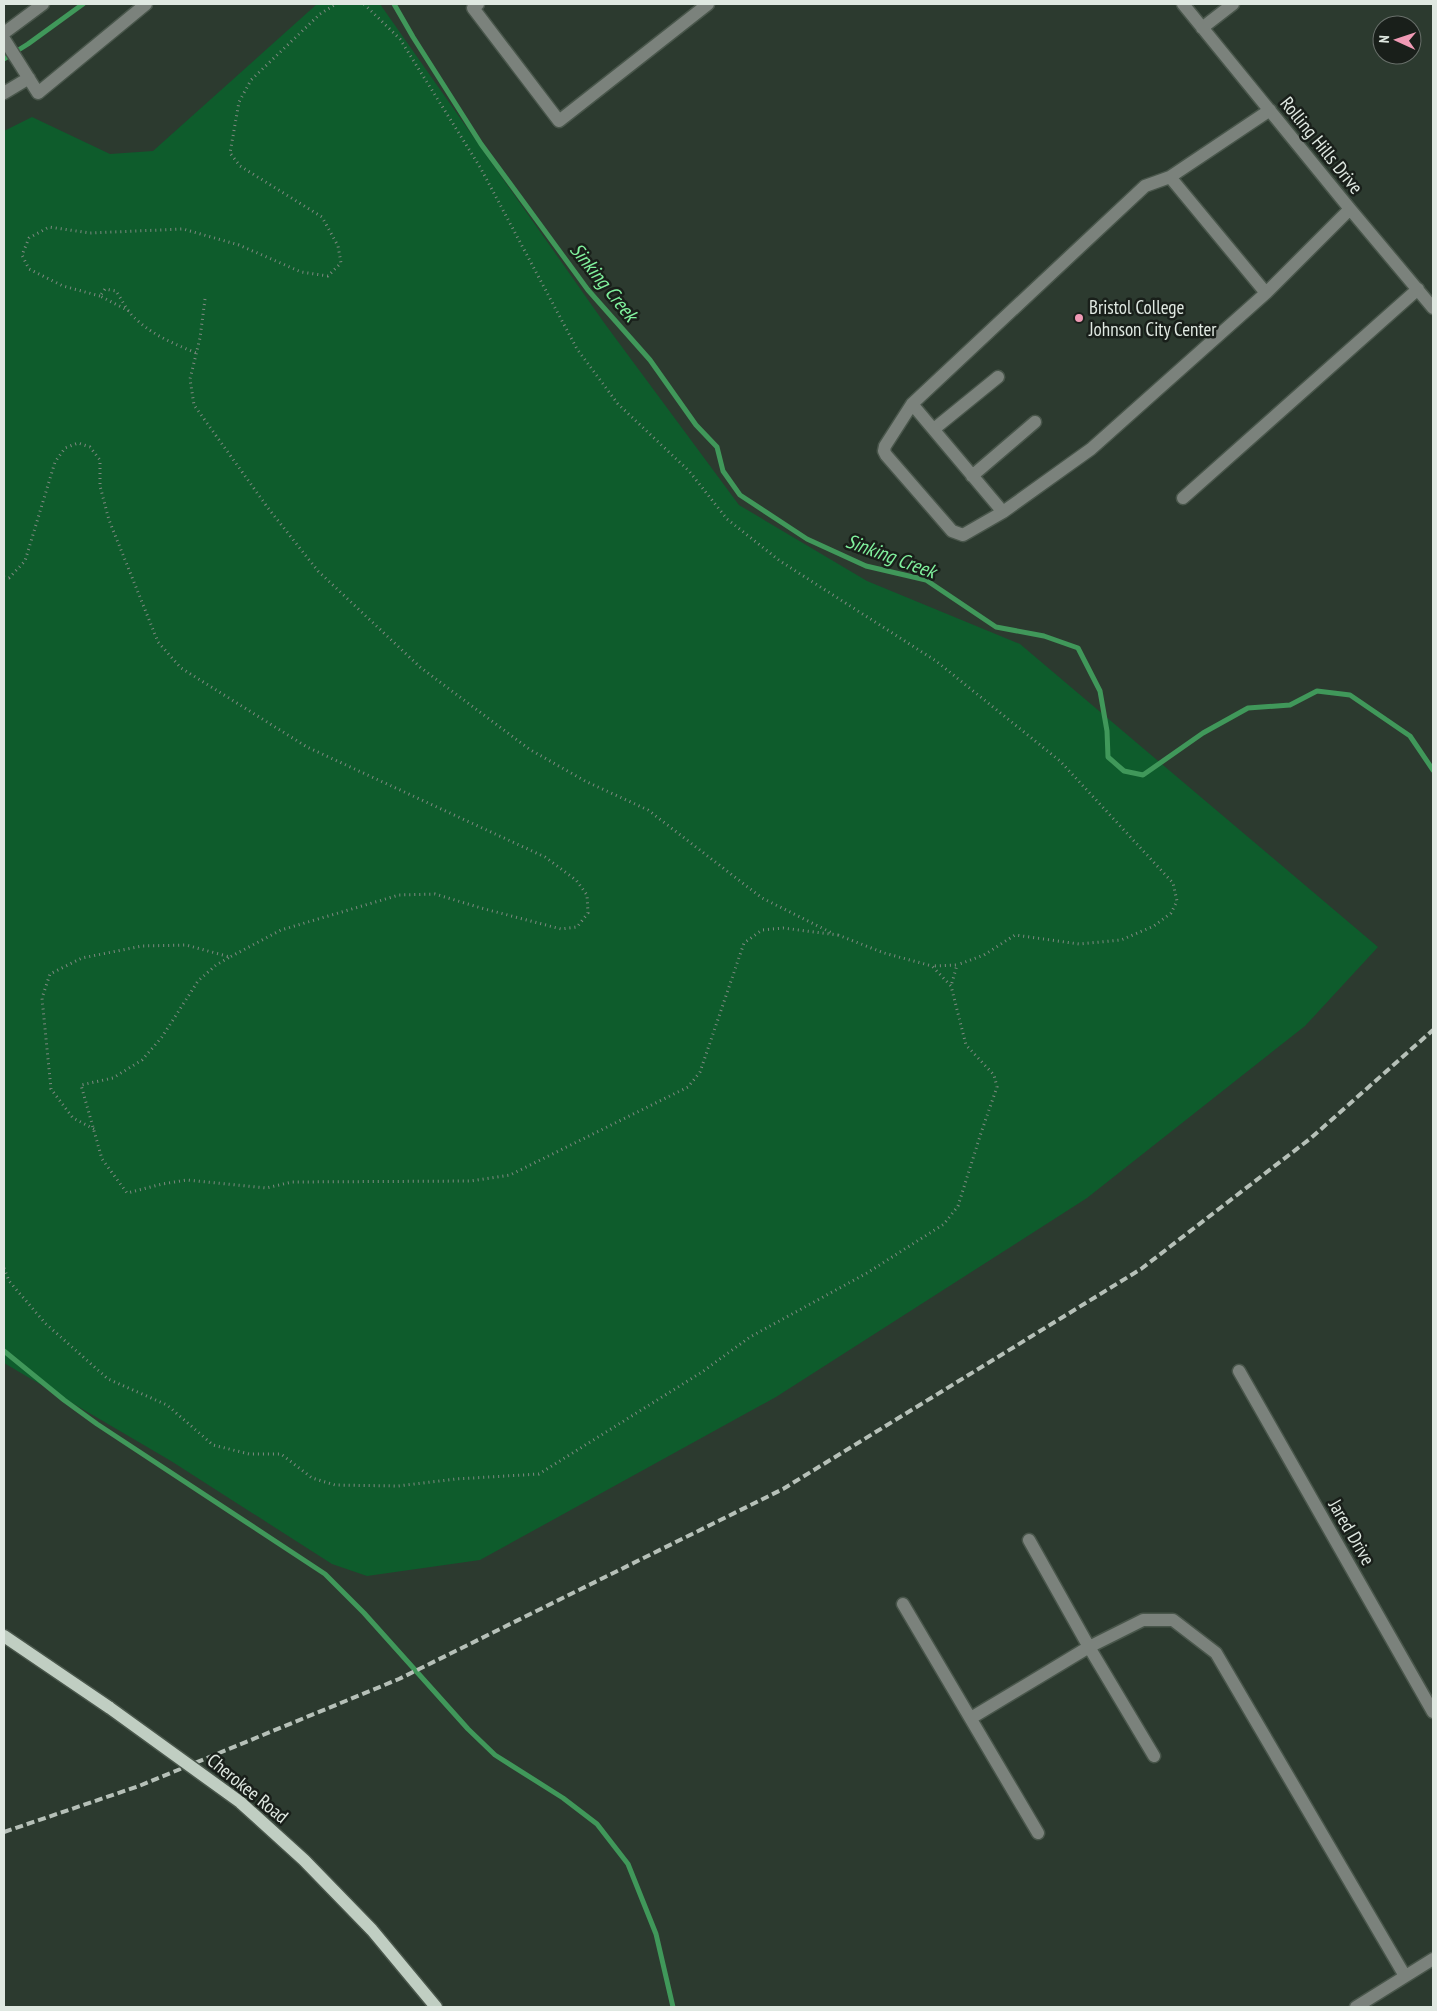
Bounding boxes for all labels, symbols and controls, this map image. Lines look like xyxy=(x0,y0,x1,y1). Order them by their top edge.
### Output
north arrow xyxy=(1372,15,1422,65)
text: N xyxy=(1375,35,1393,44)
street label: Rolling Hills Drive xyxy=(1275,91,1369,199)
water label: Sinking Creek xyxy=(564,237,645,328)
place label: Bristol College Johnson City Center xyxy=(1088,295,1217,341)
marker: Bristol College Johnson City Center xyxy=(1073,312,1085,324)
water label: Sinking Creek xyxy=(842,528,942,585)
street label: Jared Drive xyxy=(1323,1494,1380,1569)
street label: Cherokee Road xyxy=(203,1748,293,1828)

